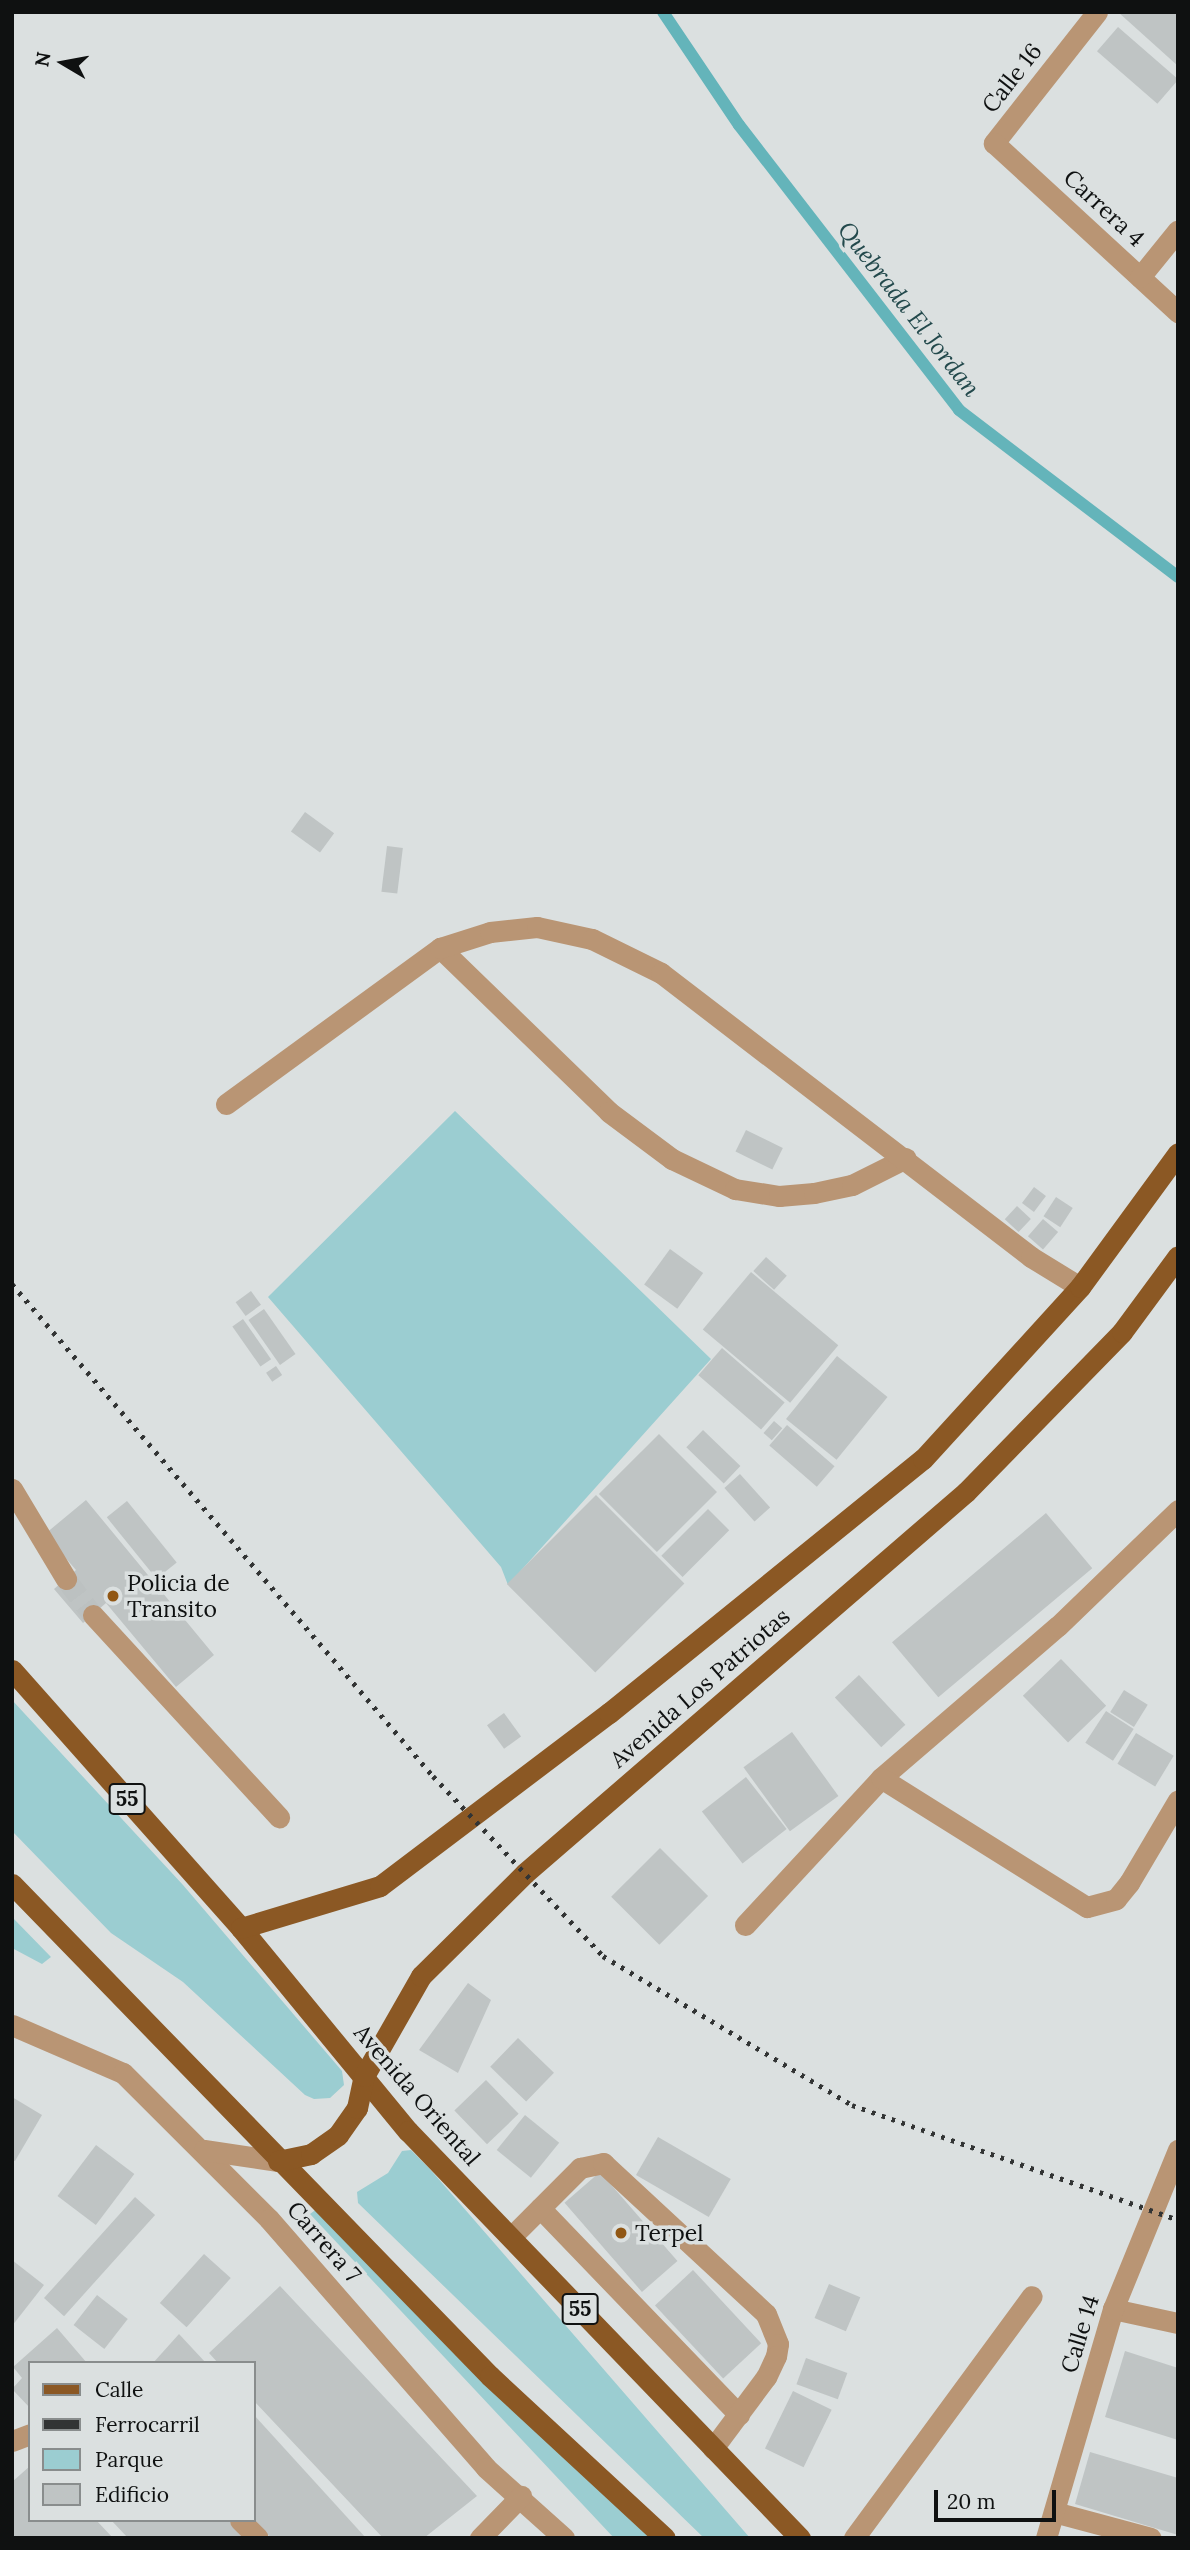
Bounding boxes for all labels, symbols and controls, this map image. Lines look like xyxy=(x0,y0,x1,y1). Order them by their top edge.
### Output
north arrow xyxy=(28,28,98,98)
street label: Calle 16 xyxy=(976,38,1048,118)
text: N xyxy=(29,50,55,69)
street label: Carrera 4 xyxy=(1058,164,1150,252)
water label: Quebrada El Jordan xyxy=(832,216,986,402)
place label: Policia de Transito xyxy=(127,1569,230,1623)
marker: Policia de Transito xyxy=(105,1588,121,1604)
street label: Avenida Los Patriotas xyxy=(604,1602,796,1774)
road number: 55 xyxy=(108,1782,146,1816)
street label: Avenida Oriental xyxy=(348,2019,486,2171)
street label: Carrera 7 xyxy=(281,2196,367,2288)
place label: Terpel xyxy=(635,2219,703,2247)
marker: Terpel xyxy=(613,2225,629,2241)
road number: 55 xyxy=(561,2292,599,2326)
street label: Calle 14 xyxy=(1055,2292,1105,2376)
legend xyxy=(28,2361,256,2522)
text: Calle xyxy=(95,2376,143,2403)
text: Ferrocarril xyxy=(95,2411,200,2438)
text: Parque xyxy=(95,2446,163,2473)
scale bar xyxy=(938,2476,1060,2520)
text: Edificio xyxy=(95,2481,169,2508)
text: 20 m xyxy=(947,2488,996,2515)

